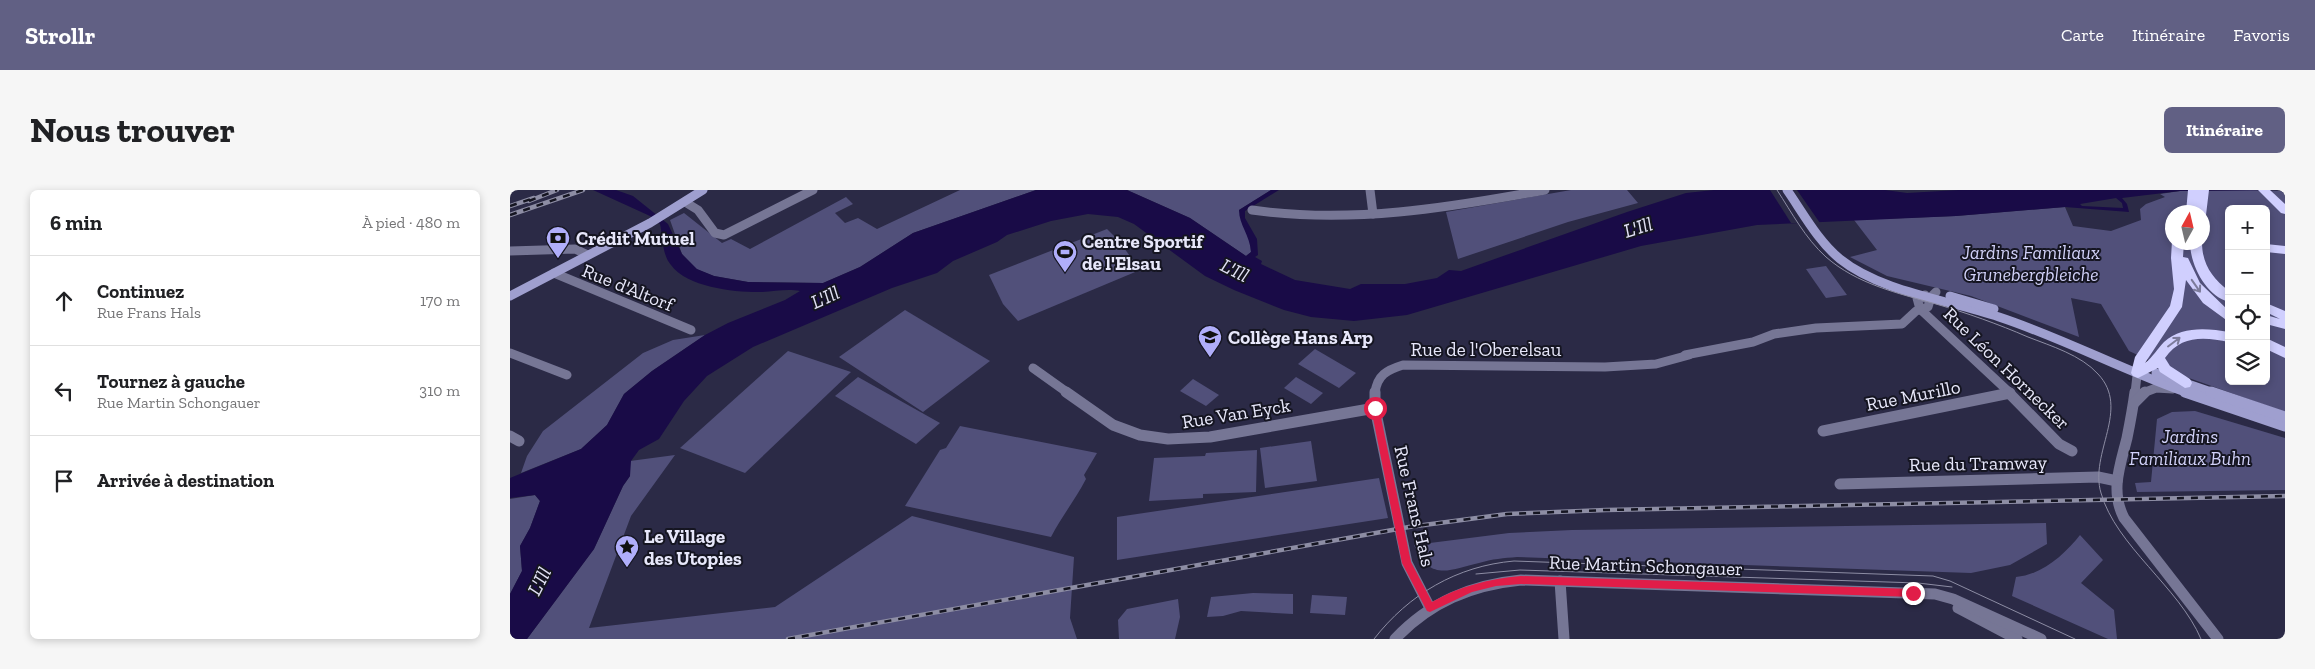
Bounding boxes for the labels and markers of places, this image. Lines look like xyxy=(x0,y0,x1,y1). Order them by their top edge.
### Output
bank icon: Crédit Mutuel xyxy=(545,225,571,259)
place label: Crédit Mutuel xyxy=(576,227,695,250)
place label: Centre Sportif de l'Elsau xyxy=(1082,230,1205,275)
sports icon: Centre Sportif de l'Elsau xyxy=(1052,239,1078,273)
school or university icon: Collège Hans Arp xyxy=(1197,324,1223,358)
place label: Collège Hans Arp xyxy=(1228,326,1373,349)
place label: Le Village des Utopies xyxy=(644,525,742,570)
place icon: Le Village des Utopies xyxy=(614,534,640,568)

